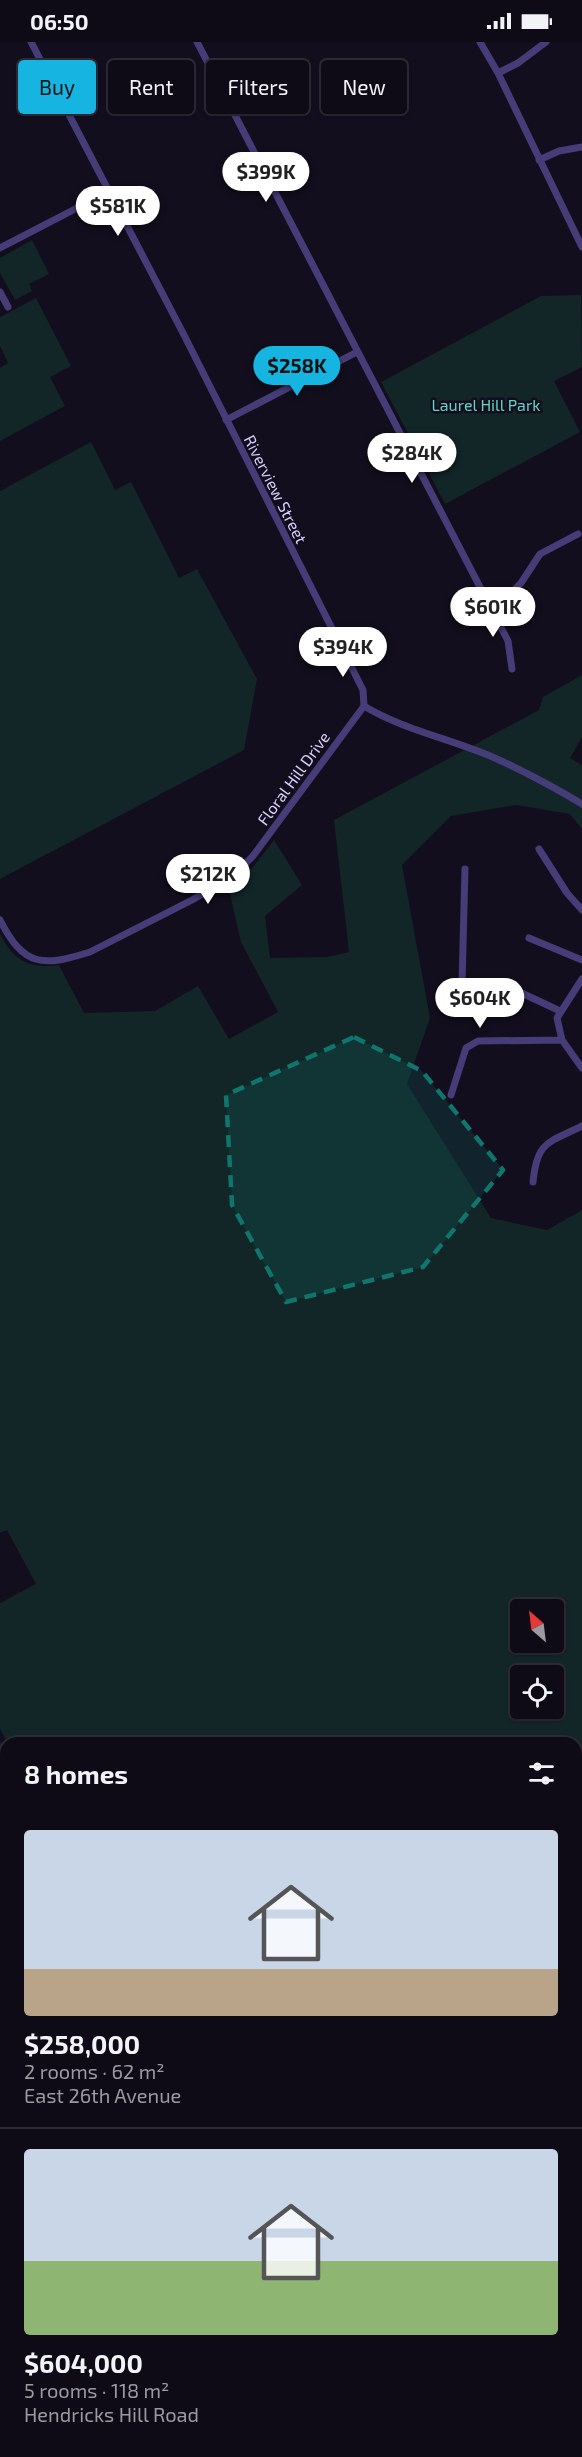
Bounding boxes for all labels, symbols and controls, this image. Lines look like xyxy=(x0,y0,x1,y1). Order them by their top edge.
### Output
text: 06:50 xyxy=(30,8,89,34)
chip: Buy xyxy=(18,60,96,114)
chip: Rent xyxy=(108,60,194,114)
chip: Filters xyxy=(206,60,309,114)
chip: New xyxy=(321,60,407,114)
pin: $399K xyxy=(224,152,308,203)
text: $399K xyxy=(236,159,296,183)
pin: $581K xyxy=(76,186,160,237)
text: $581K xyxy=(90,193,146,217)
pin: $258K xyxy=(255,346,339,397)
text: $258K xyxy=(267,353,327,377)
park label: Laurel Hill Park xyxy=(432,395,540,414)
street label: Riverview Street xyxy=(240,432,312,546)
pin: $284K xyxy=(370,433,454,484)
text: $284K xyxy=(381,440,443,464)
pin: $601K xyxy=(451,587,535,638)
text: $601K xyxy=(464,594,522,618)
pin: $394K xyxy=(301,627,385,678)
text: $394K xyxy=(313,634,373,658)
street label: Floral Hill Drive xyxy=(253,728,333,828)
pin: $212K xyxy=(166,854,250,905)
text: $212K xyxy=(180,861,236,885)
pin: $604K xyxy=(438,978,522,1029)
text: $604K xyxy=(449,985,511,1009)
north arrow xyxy=(510,1599,564,1653)
map controls xyxy=(510,1599,564,1719)
button: locate xyxy=(510,1665,564,1719)
icon: filters xyxy=(525,1757,558,1790)
text: 8 homes xyxy=(24,1758,128,1789)
icon: home xyxy=(237,1869,345,1977)
text: $258,000 xyxy=(24,2028,140,2059)
text: 2 rooms · 62 m² xyxy=(24,2059,164,2083)
text: East 26th Avenue xyxy=(24,2083,181,2107)
icon: home xyxy=(237,2188,345,2296)
text: $604,000 xyxy=(24,2347,143,2378)
text: 5 rooms · 118 m² xyxy=(24,2378,169,2402)
text: Hendricks Hill Road xyxy=(24,2402,199,2426)

